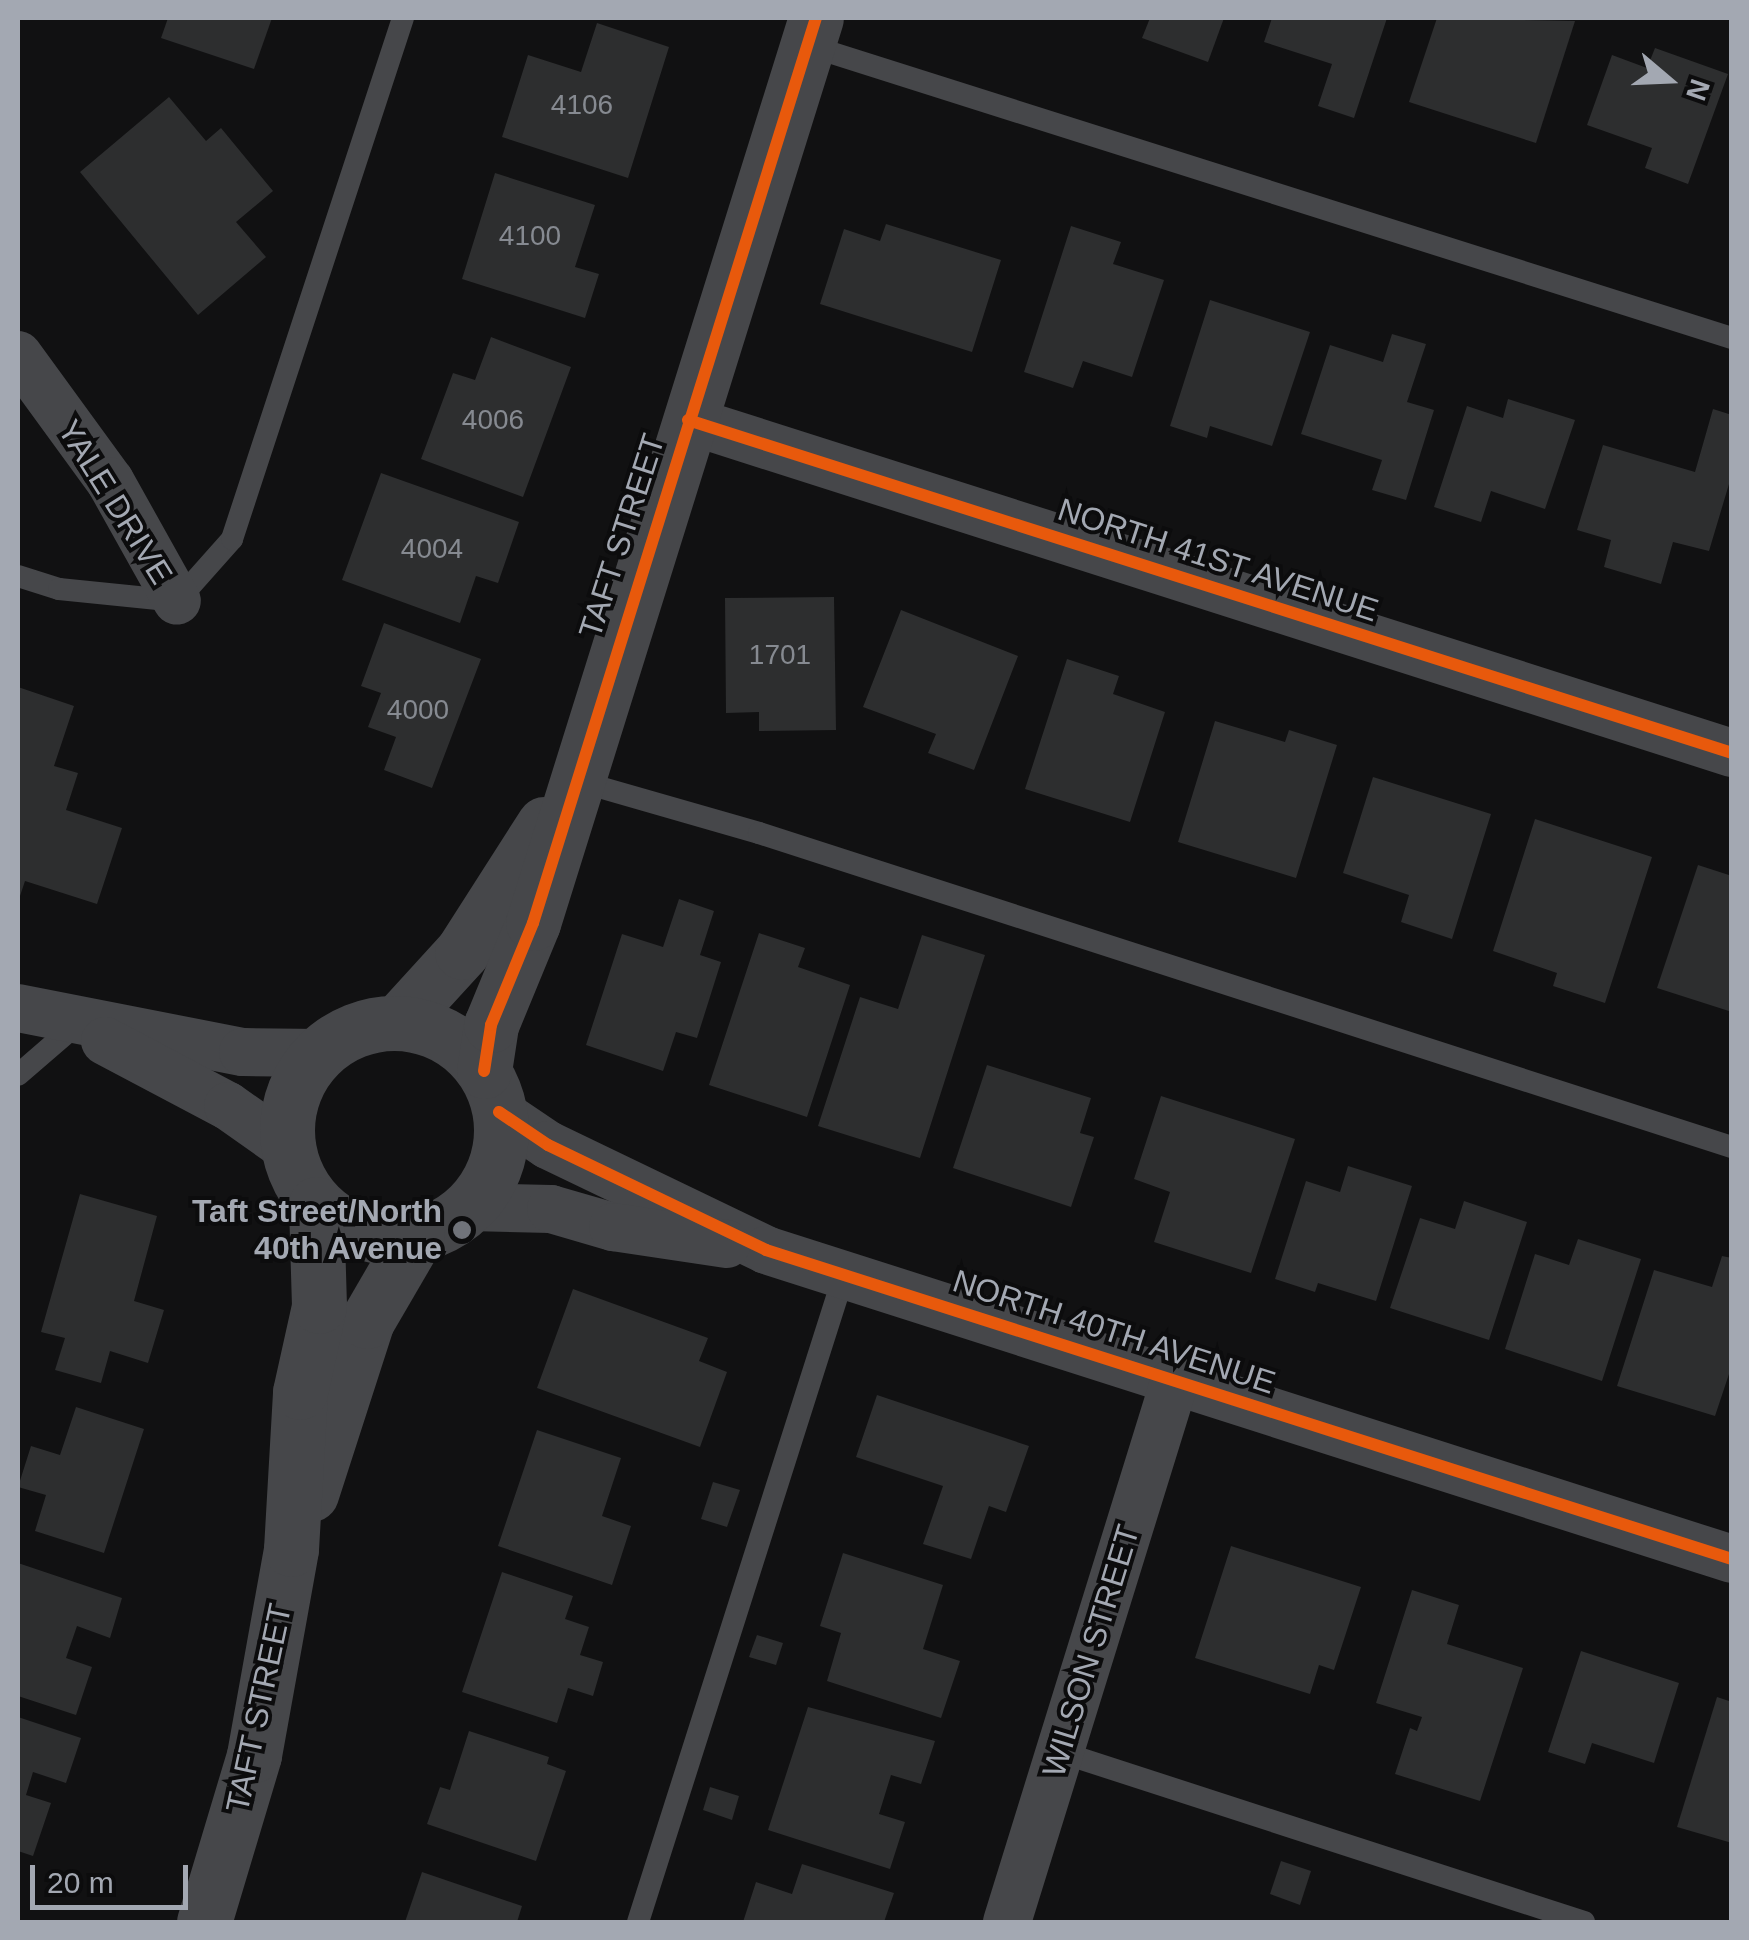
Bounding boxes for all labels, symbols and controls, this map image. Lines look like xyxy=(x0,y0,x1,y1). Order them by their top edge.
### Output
north arrow xyxy=(1619,30,1719,130)
text: N xyxy=(1680,75,1716,105)
house number: 4106 xyxy=(551,88,613,122)
house number: 4100 xyxy=(499,219,561,253)
house number: 4006 xyxy=(462,403,524,437)
street label: YALE DRIVE xyxy=(49,413,181,591)
street label: TAFT STREET xyxy=(571,429,673,643)
street label: NORTH 41ST AVENUE xyxy=(1052,490,1384,630)
house number: 4004 xyxy=(401,532,463,566)
house number: 1701 xyxy=(749,638,811,672)
house number: 4000 xyxy=(387,693,449,727)
place label: Taft Street/North 40th Avenue xyxy=(192,1193,442,1268)
marker: Taft Street/North 40th Avenue xyxy=(451,1219,473,1241)
street label: NORTH 40TH AVENUE xyxy=(947,1261,1281,1403)
street label: WILSON STREET xyxy=(1034,1520,1148,1782)
street label: TAFT STREET xyxy=(218,1600,300,1816)
scale bar xyxy=(35,1845,192,1907)
text: 20 m xyxy=(47,1866,114,1899)

